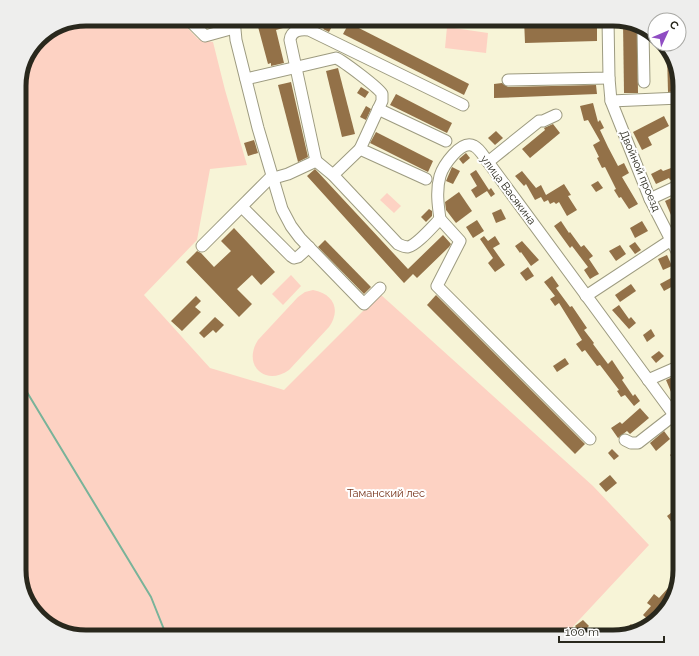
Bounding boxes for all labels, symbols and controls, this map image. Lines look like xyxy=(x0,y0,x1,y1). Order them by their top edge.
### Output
north arrow xyxy=(647,12,687,52)
text: С xyxy=(667,18,681,33)
street label: Двойной проезд xyxy=(617,128,663,214)
street label: улица Васякина xyxy=(478,153,538,227)
park label: Таманский лес xyxy=(347,487,425,500)
scale bar xyxy=(559,618,664,644)
text: 100 m xyxy=(565,625,599,639)

